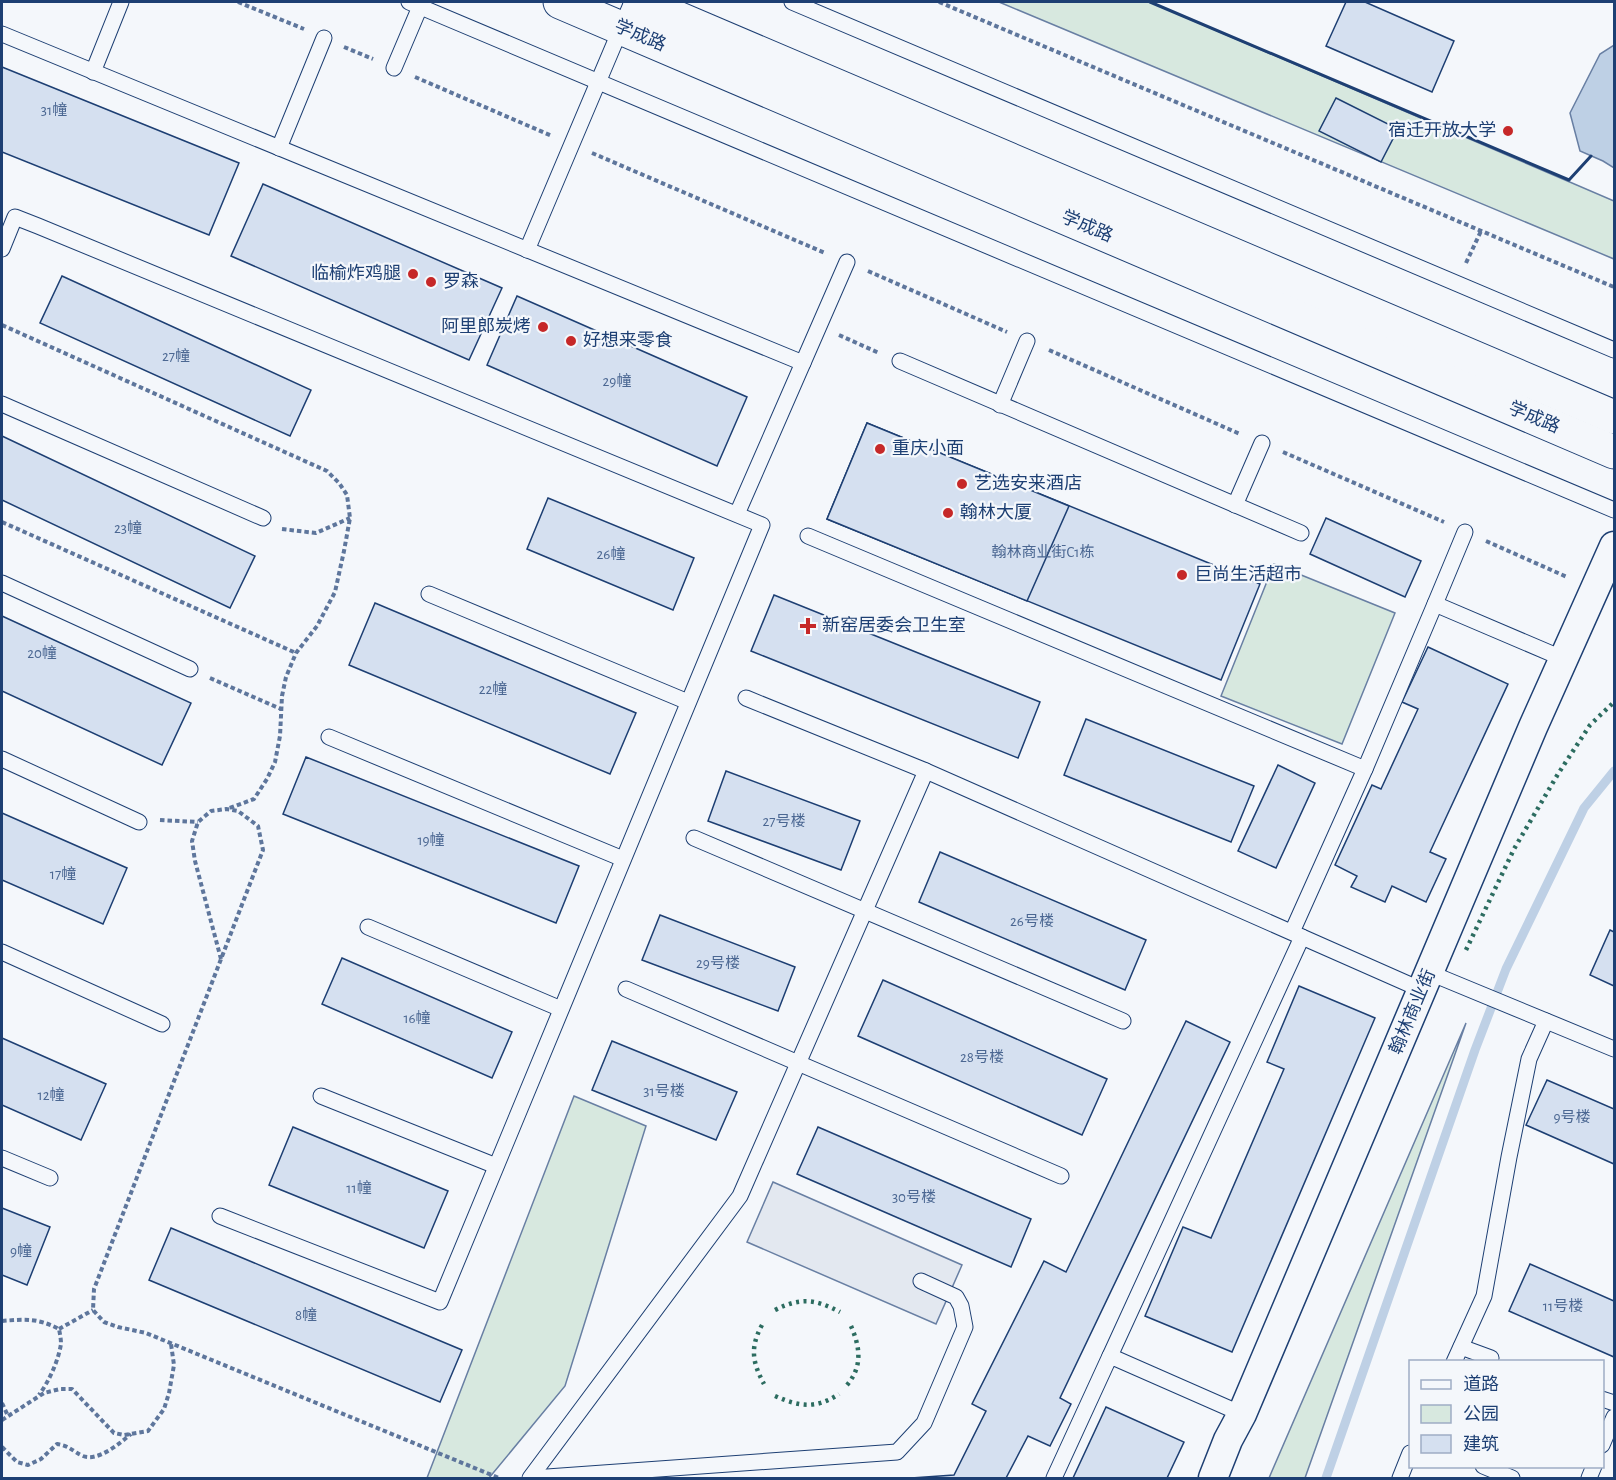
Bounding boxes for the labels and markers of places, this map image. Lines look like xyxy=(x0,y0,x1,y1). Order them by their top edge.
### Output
place label: 宿迁开放大学 xyxy=(1388,120,1496,140)
marker: 宿迁开放大学 xyxy=(1501,124,1515,138)
place label: 临榆炸鸡腿 xyxy=(311,263,401,283)
marker: 临榆炸鸡腿 xyxy=(406,267,420,281)
place label: 罗森 xyxy=(443,271,479,291)
marker: 罗森 xyxy=(424,275,438,289)
place label: 阿里郎炭烤 xyxy=(441,316,531,336)
marker: 阿里郎炭烤 xyxy=(536,320,550,334)
place label: 好想来零食 xyxy=(583,330,673,350)
marker: 好想来零食 xyxy=(564,334,578,348)
place label: 重庆小面 xyxy=(892,438,964,458)
marker: 重庆小面 xyxy=(873,442,887,456)
place label: 艺选安来酒店 xyxy=(974,473,1082,493)
marker: 艺选安来酒店 xyxy=(955,477,969,491)
place label: 翰林大厦 xyxy=(960,502,1032,522)
marker: 翰林大厦 xyxy=(941,506,955,520)
place label: 巨尚生活超市 xyxy=(1194,564,1302,584)
marker: 巨尚生活超市 xyxy=(1175,568,1189,582)
place label: 新窑居委会卫生室 xyxy=(822,615,966,635)
marker: 新窑居委会卫生室 xyxy=(799,617,817,635)

